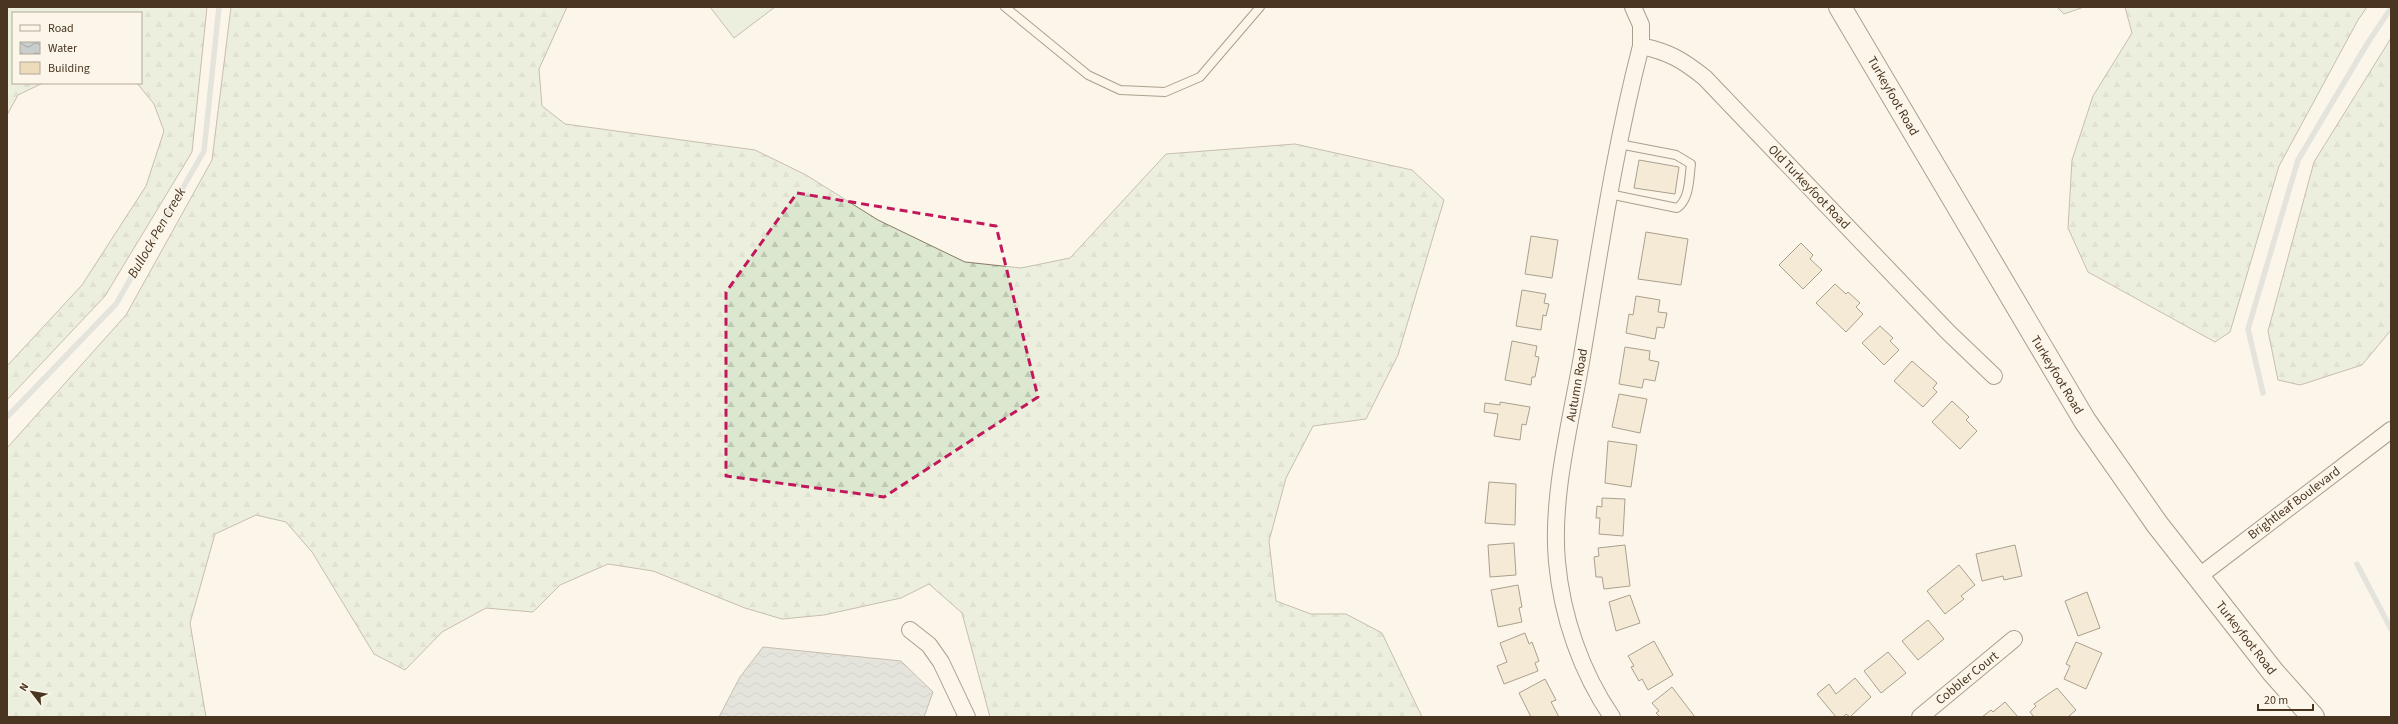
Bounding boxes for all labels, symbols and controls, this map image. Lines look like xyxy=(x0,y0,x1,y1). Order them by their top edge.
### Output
legend xyxy=(12,12,142,84)
text: Road xyxy=(48,20,74,37)
text: Water xyxy=(48,40,78,57)
street label: Turkeyfoot Road xyxy=(1863,53,1923,139)
text: Building xyxy=(48,60,90,77)
street label: Old Turkeyfoot Road xyxy=(1764,141,1854,233)
water label: Bullock Pen Creek xyxy=(123,184,191,282)
street label: Turkeyfoot Road xyxy=(2026,332,2088,418)
street label: Autumn Road xyxy=(1562,347,1592,423)
street label: Brightleaf Boulevard xyxy=(2244,462,2344,544)
street label: Turkeyfoot Road xyxy=(2211,597,2281,679)
street label: Cobbler Court xyxy=(1932,647,2003,709)
north arrow xyxy=(12,672,52,712)
text: N xyxy=(16,680,32,694)
scale bar xyxy=(2258,686,2313,712)
text: 20 m xyxy=(2264,692,2288,709)

